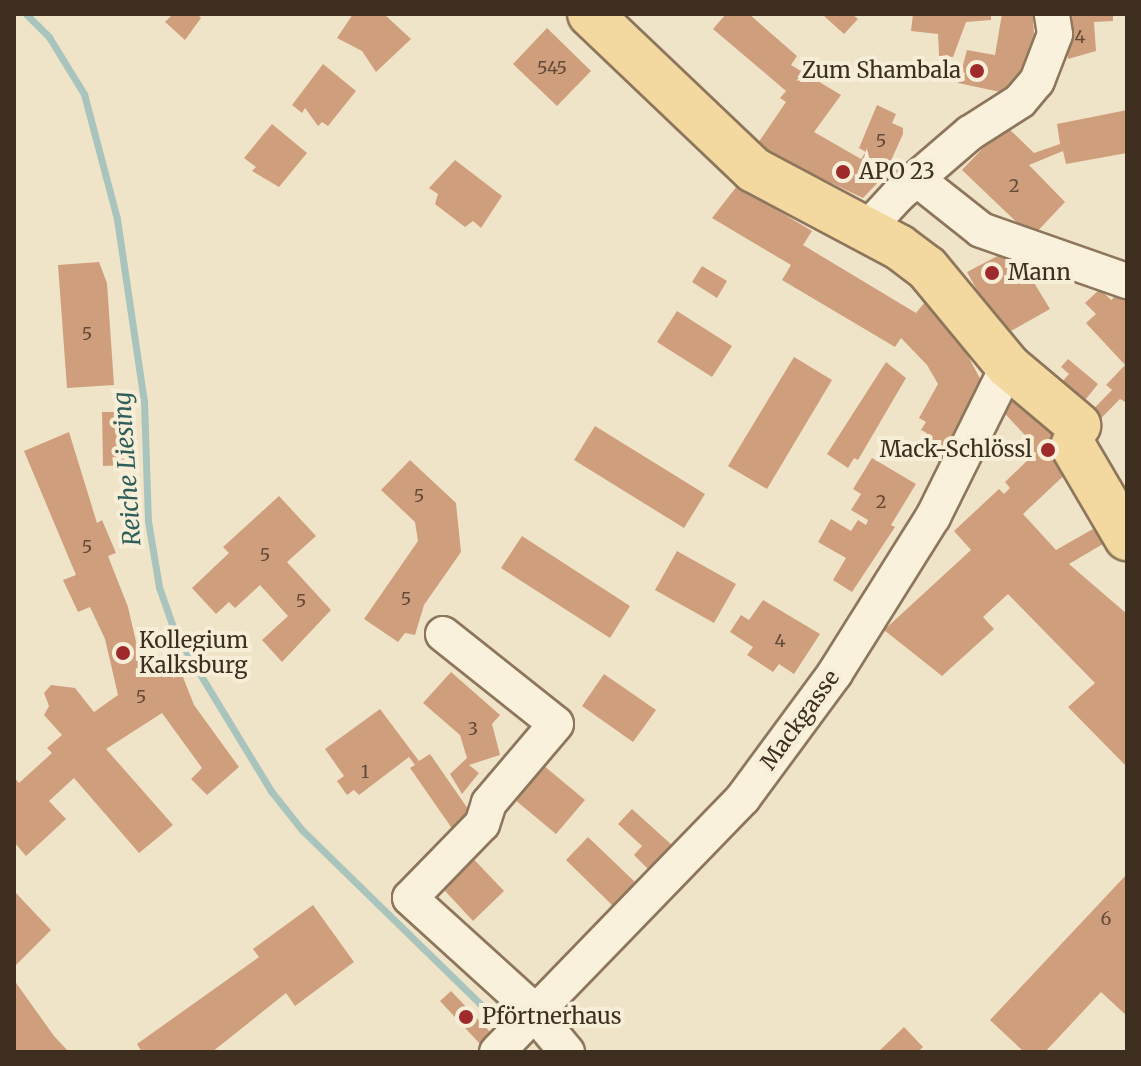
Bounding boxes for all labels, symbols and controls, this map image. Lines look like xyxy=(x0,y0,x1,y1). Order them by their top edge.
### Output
house number: 4 xyxy=(1074,26,1086,48)
house number: 545 xyxy=(537,57,567,79)
place label: Zum Shambala xyxy=(802,58,961,84)
marker: Zum Shambala xyxy=(968,62,986,80)
house number: 5 xyxy=(876,130,886,152)
place label: APO 23 xyxy=(859,159,935,185)
marker: APO 23 xyxy=(834,163,852,181)
house number: 2 xyxy=(1009,175,1019,197)
place label: Mann xyxy=(1008,260,1071,286)
marker: Mann xyxy=(983,264,1001,282)
house number: 5 xyxy=(82,323,92,345)
water label: Reiche Liesing xyxy=(107,391,147,547)
place label: Mack-Schlössl xyxy=(880,437,1032,463)
marker: Mack-Schlössl xyxy=(1039,441,1057,459)
house number: 5 xyxy=(414,485,424,507)
house number: 2 xyxy=(876,491,886,513)
house number: 5 xyxy=(82,536,92,558)
house number: 5 xyxy=(260,544,270,566)
house number: 5 xyxy=(401,588,411,610)
house number: 5 xyxy=(296,590,306,612)
place label: Kollegium Kalksburg xyxy=(139,627,248,678)
house number: 4 xyxy=(774,630,786,652)
marker: Kollegium Kalksburg xyxy=(114,644,132,662)
street label: Mackgasse xyxy=(755,665,845,775)
house number: 5 xyxy=(136,686,146,708)
house number: 3 xyxy=(468,718,478,740)
house number: 1 xyxy=(361,761,369,783)
house number: 6 xyxy=(1101,908,1111,930)
place label: Pförtnerhaus xyxy=(482,1004,622,1030)
marker: Pförtnerhaus xyxy=(457,1008,475,1026)

